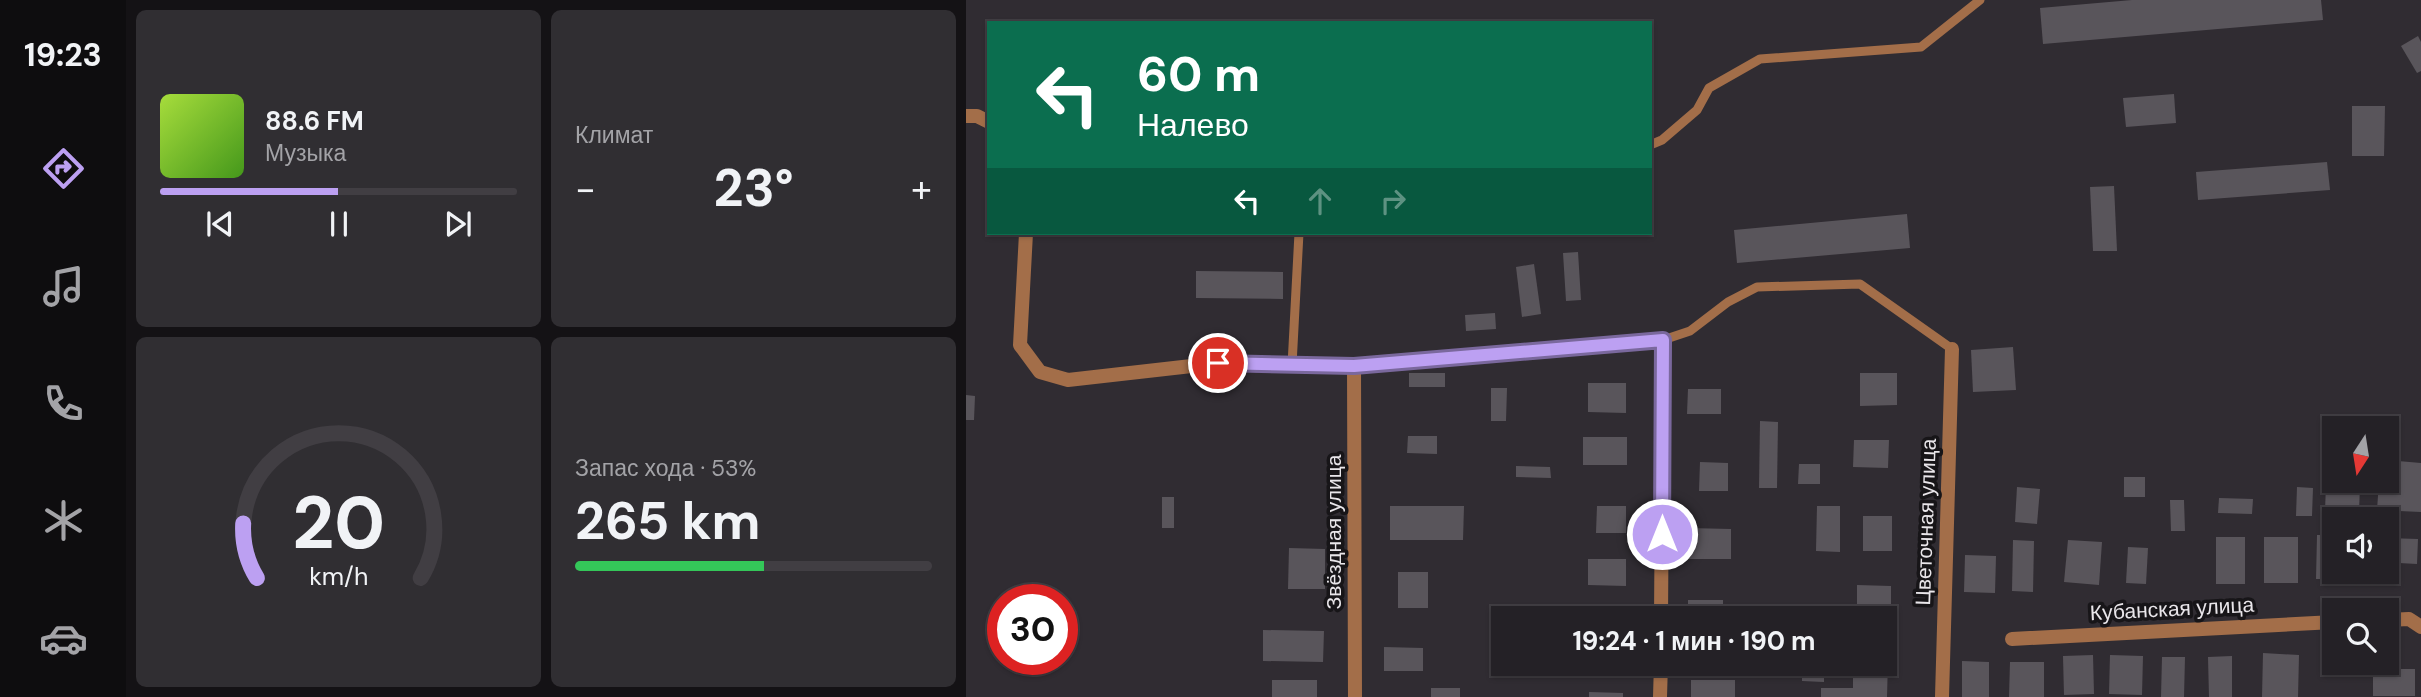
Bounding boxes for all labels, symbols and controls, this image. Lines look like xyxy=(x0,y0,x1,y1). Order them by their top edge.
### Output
text: 19:23 xyxy=(24,34,102,76)
text: 60 m xyxy=(1137,42,1260,106)
icon: left xyxy=(1022,49,1113,140)
text: 88.6 FM xyxy=(265,104,364,138)
text: Налево xyxy=(1137,104,1249,146)
text: Климат xyxy=(575,120,653,150)
text: Музыка xyxy=(265,138,346,168)
icon: directions xyxy=(39,144,88,193)
text: 23° xyxy=(713,154,794,222)
text: − xyxy=(575,164,596,214)
text: + xyxy=(911,164,932,214)
icon: left xyxy=(1228,182,1266,220)
icon: ahead xyxy=(1301,182,1339,220)
icon: right xyxy=(1374,182,1412,220)
icon: previous xyxy=(201,205,239,243)
icon: pause xyxy=(320,205,358,243)
icon: next xyxy=(439,205,477,243)
icon: music xyxy=(39,262,88,311)
pin xyxy=(1188,333,1248,393)
icon: arrive xyxy=(1199,344,1237,382)
icon: phone xyxy=(39,379,88,428)
north arrow xyxy=(2322,416,2399,494)
map controls xyxy=(2322,416,2399,675)
street label: Цветочная улица xyxy=(1909,438,1943,606)
text: Запас хода · 53% xyxy=(575,453,756,483)
street label: Звёздная улица xyxy=(1320,454,1348,609)
text: 20 xyxy=(292,476,385,571)
text: 265 km xyxy=(575,487,760,555)
icon: climate xyxy=(39,496,88,545)
position arrow xyxy=(1625,497,1699,571)
button: sound xyxy=(2322,507,2399,584)
text: km/h xyxy=(309,560,368,593)
speed limit sign: 30 xyxy=(987,584,1078,675)
street label: Кубанская улица xyxy=(2089,591,2255,627)
button: search xyxy=(2322,598,2399,675)
icon: car xyxy=(39,614,88,663)
text: 19:24 · 1 мин · 190 m xyxy=(1572,624,1816,658)

